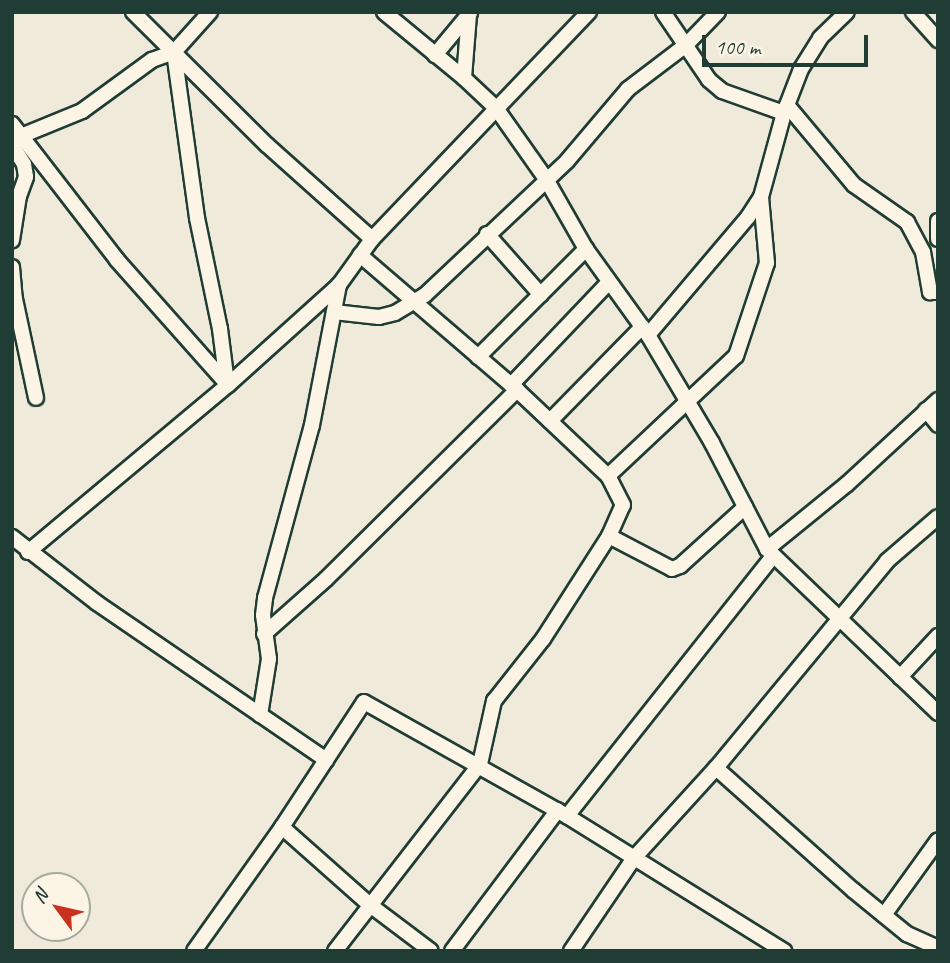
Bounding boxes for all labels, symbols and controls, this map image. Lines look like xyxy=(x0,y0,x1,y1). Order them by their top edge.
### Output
scale bar xyxy=(705,21,871,65)
text: 100 m xyxy=(715,34,760,60)
north arrow xyxy=(21,872,91,942)
text: N xyxy=(27,885,53,908)

